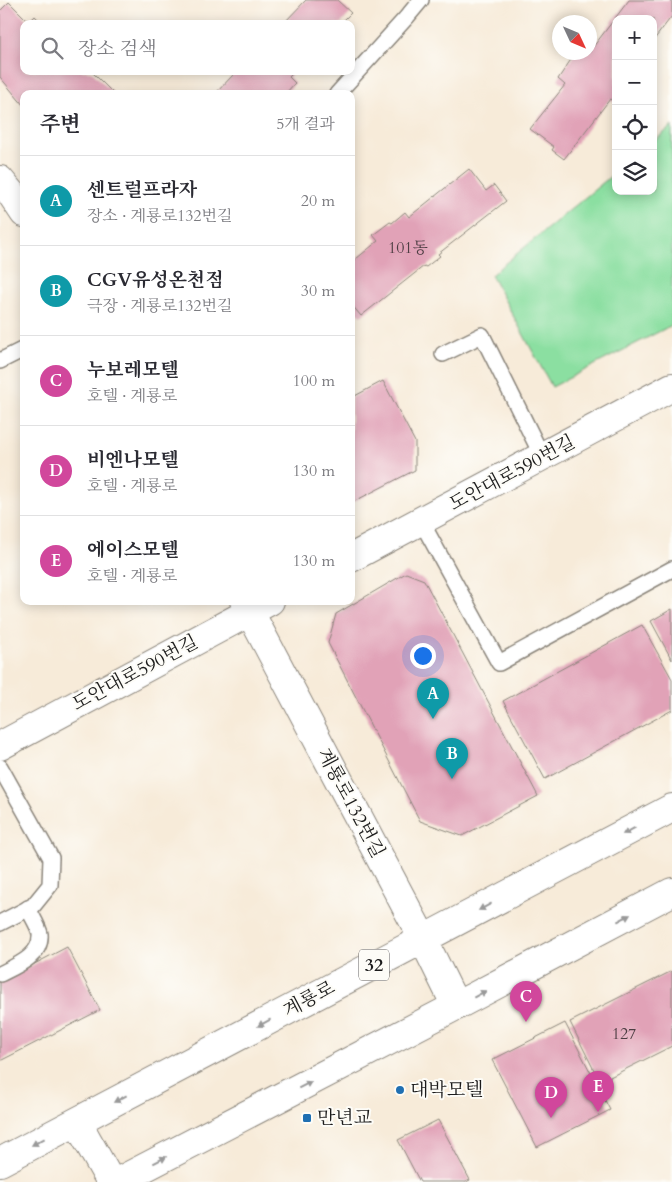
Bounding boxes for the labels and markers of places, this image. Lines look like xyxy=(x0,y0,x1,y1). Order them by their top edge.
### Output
pin: A xyxy=(417,678,449,719)
pin: B xyxy=(436,738,468,779)
pin: C xyxy=(510,981,542,1022)
pin: E xyxy=(582,1071,614,1112)
place label: 대박모텔 xyxy=(410,1077,483,1103)
pin: D xyxy=(535,1077,567,1118)
marker: 대박모텔 xyxy=(394,1084,406,1096)
place label: 만년교 xyxy=(317,1105,372,1131)
marker: 만년교 xyxy=(301,1112,313,1124)

